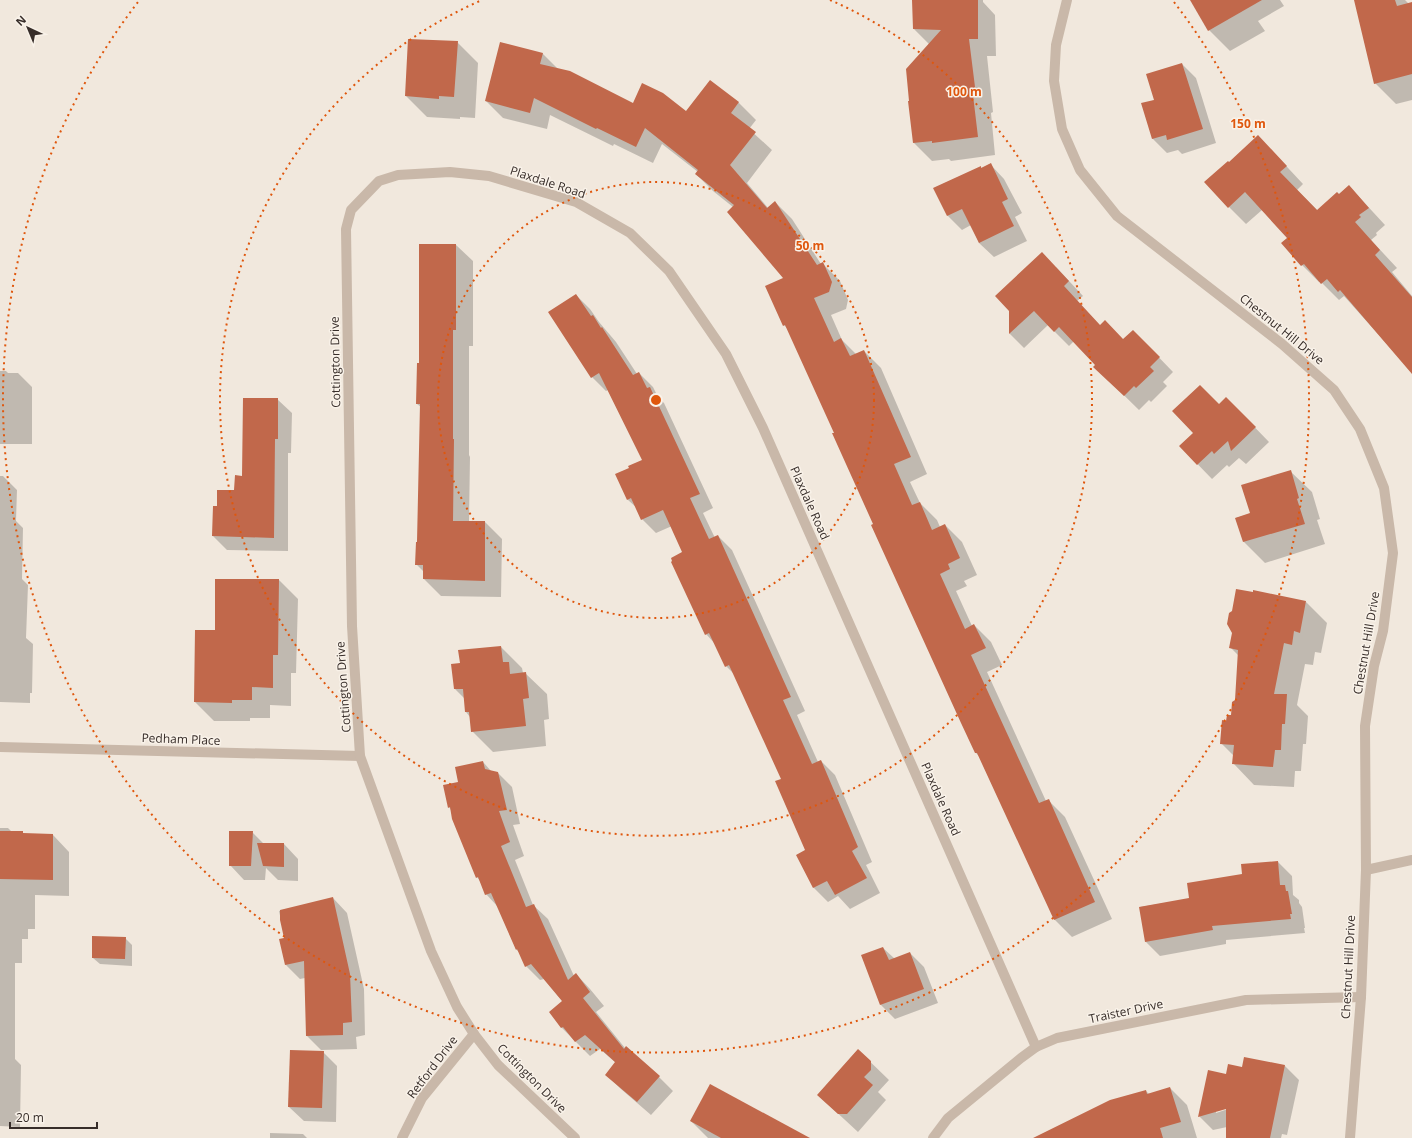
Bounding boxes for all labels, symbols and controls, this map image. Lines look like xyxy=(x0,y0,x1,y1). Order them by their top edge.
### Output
north arrow xyxy=(8,8,48,48)
text: N xyxy=(12,12,29,29)
text: 100 m xyxy=(946,83,982,100)
text: 150 m xyxy=(1230,115,1266,132)
street label: Plaxdale Road xyxy=(508,162,588,202)
text: 50 m xyxy=(796,237,824,254)
street label: Chestnut Hill Drive xyxy=(1236,290,1328,369)
street label: Cottington Drive xyxy=(326,316,344,408)
centre of rings xyxy=(649,393,663,407)
street label: Plaxdale Road xyxy=(786,464,834,542)
street label: Chestnut Hill Drive xyxy=(1349,590,1383,696)
street label: Cottington Drive xyxy=(331,640,355,733)
street label: Pedham Place xyxy=(141,729,221,749)
street label: Plaxdale Road xyxy=(917,760,965,838)
street label: Chestnut Hill Drive xyxy=(1337,914,1359,1019)
street label: Traister Drive xyxy=(1087,995,1165,1027)
street label: Retford Drive xyxy=(403,1032,461,1102)
street label: Cottington Drive xyxy=(494,1040,571,1117)
scale bar xyxy=(10,1104,97,1130)
text: 20 m xyxy=(16,1109,44,1126)

